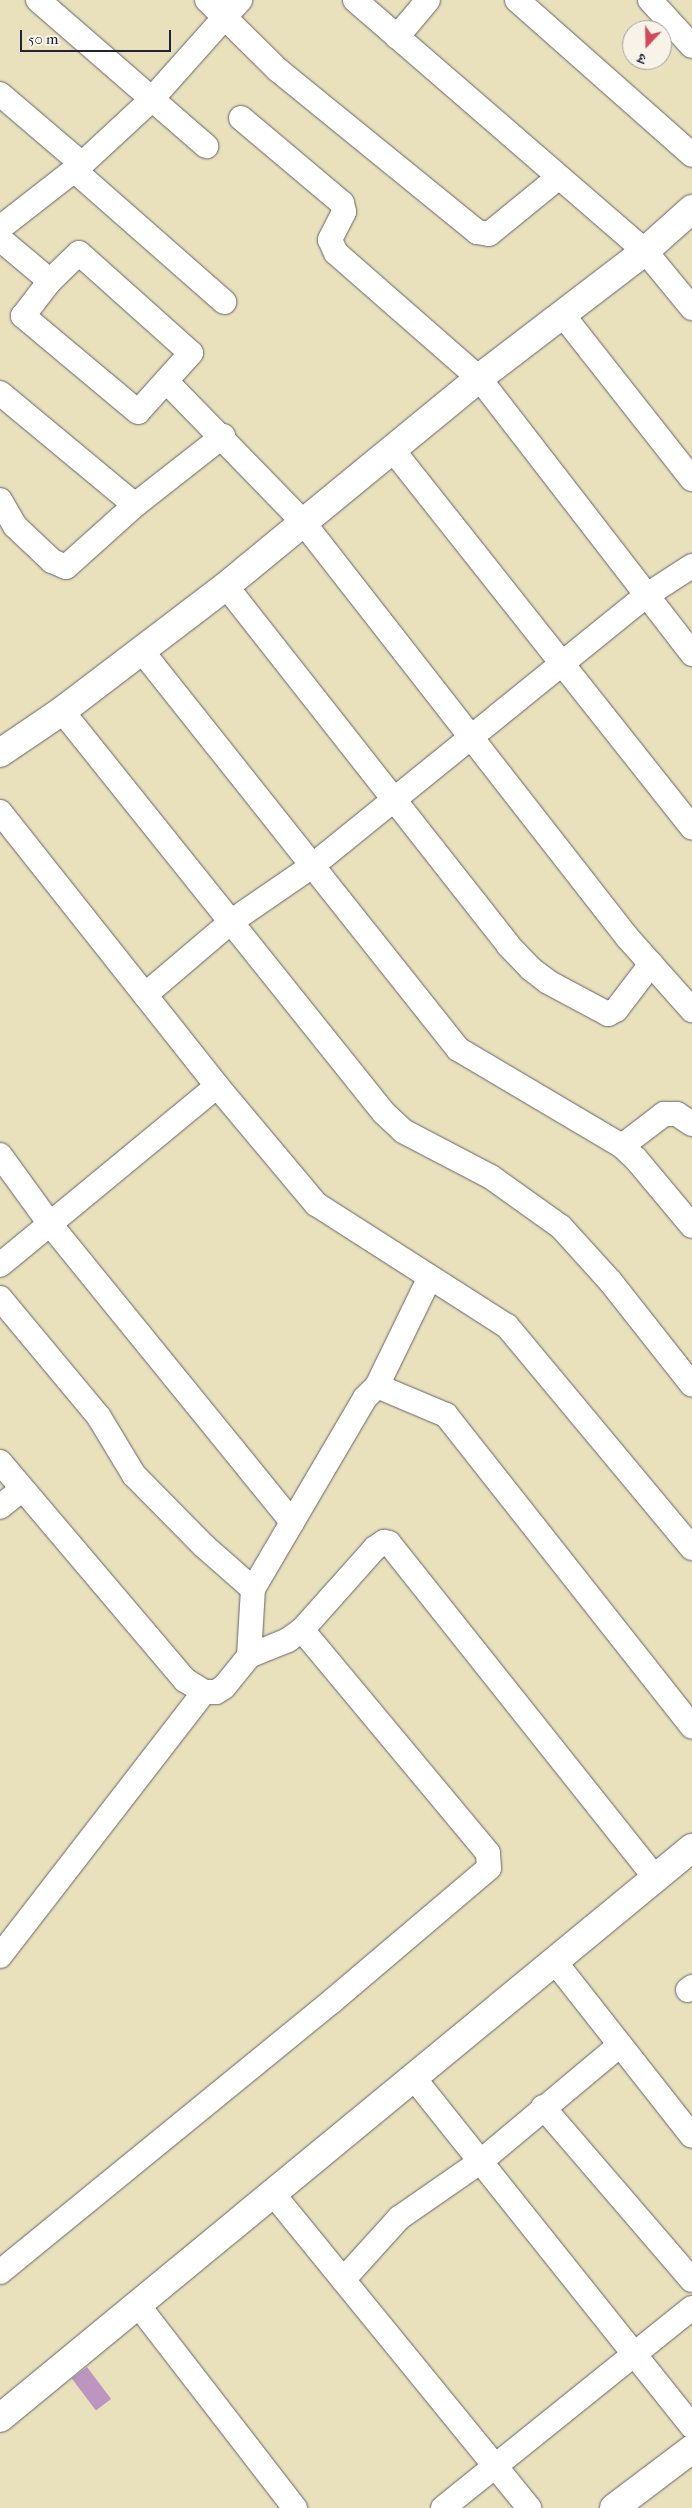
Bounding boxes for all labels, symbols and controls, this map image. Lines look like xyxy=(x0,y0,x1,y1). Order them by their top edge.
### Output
scale bar xyxy=(22,20,174,52)
north arrow xyxy=(622,20,672,70)
text: 50 m xyxy=(28,30,58,48)
text: उ xyxy=(635,49,648,68)

